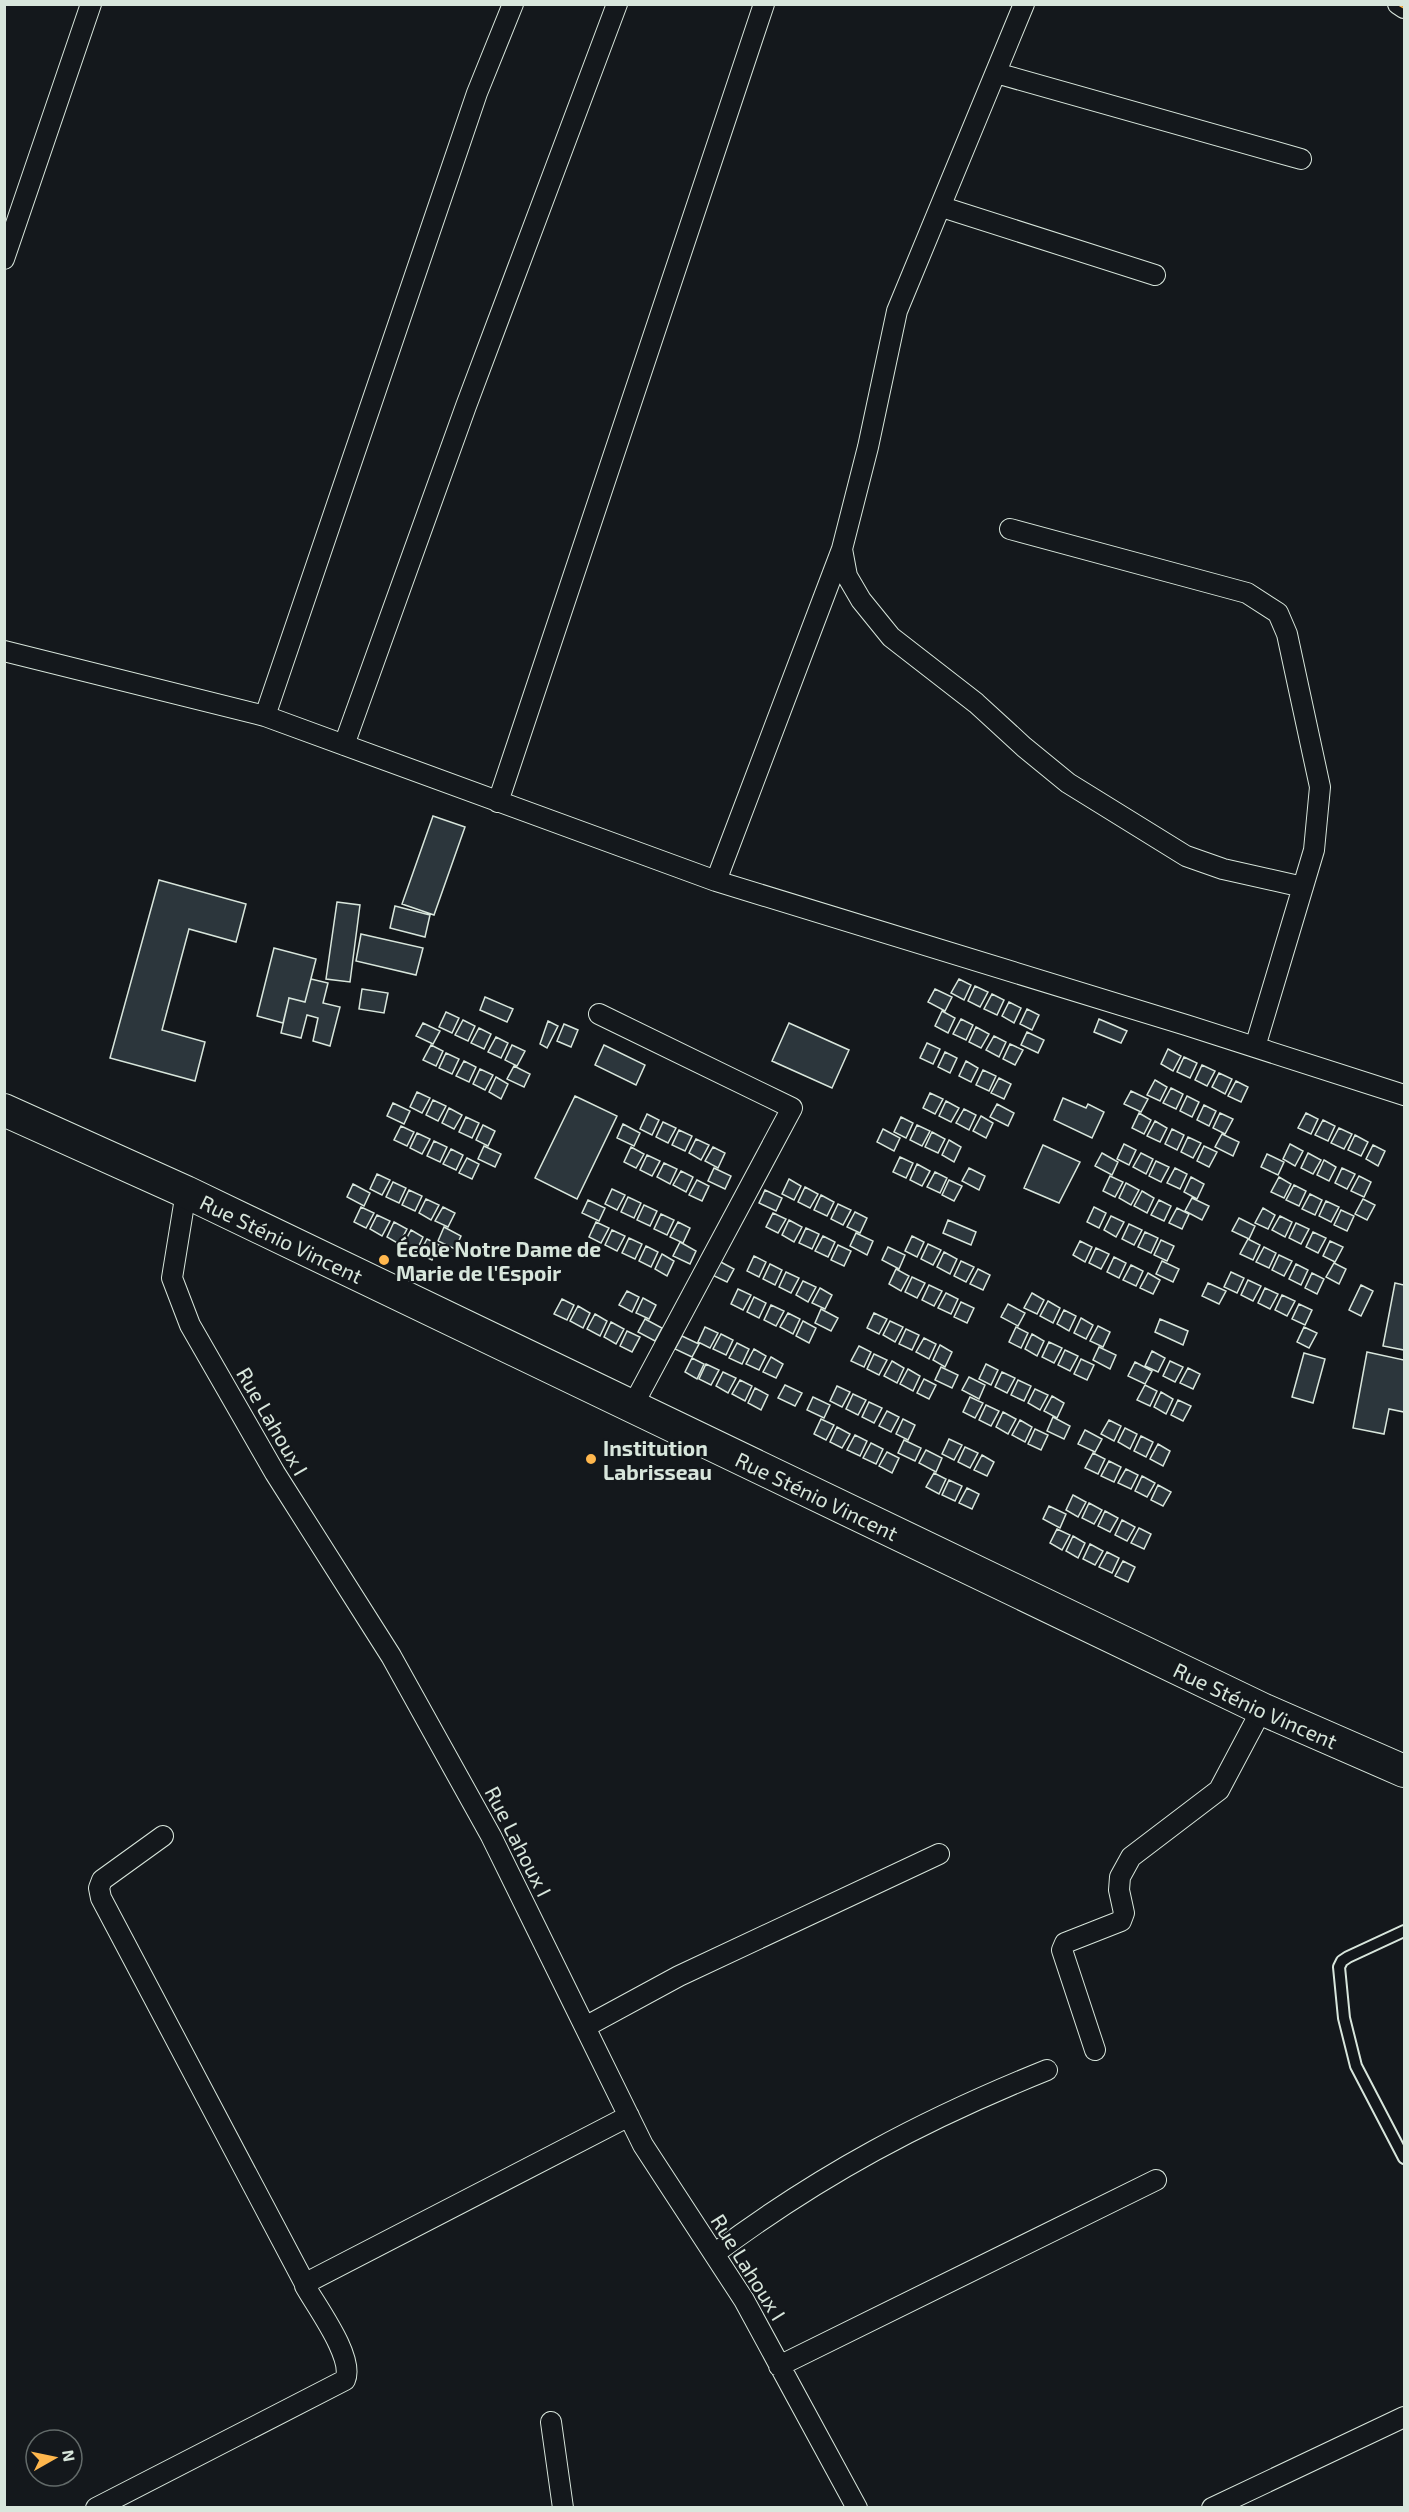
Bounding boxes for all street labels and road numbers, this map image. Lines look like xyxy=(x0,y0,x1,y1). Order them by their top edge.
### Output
street label: Rue Sténio Vincent xyxy=(197,1188,367,1288)
street label: Rue Lahoux I xyxy=(232,1363,314,1479)
street label: Rue Sténio Vincent xyxy=(732,1446,903,1545)
street label: Rue Sténio Vincent xyxy=(1170,1656,1341,1753)
street label: Rue Lahoux I xyxy=(480,1782,558,1900)
street label: Rue Lahoux I xyxy=(706,2209,792,2325)

